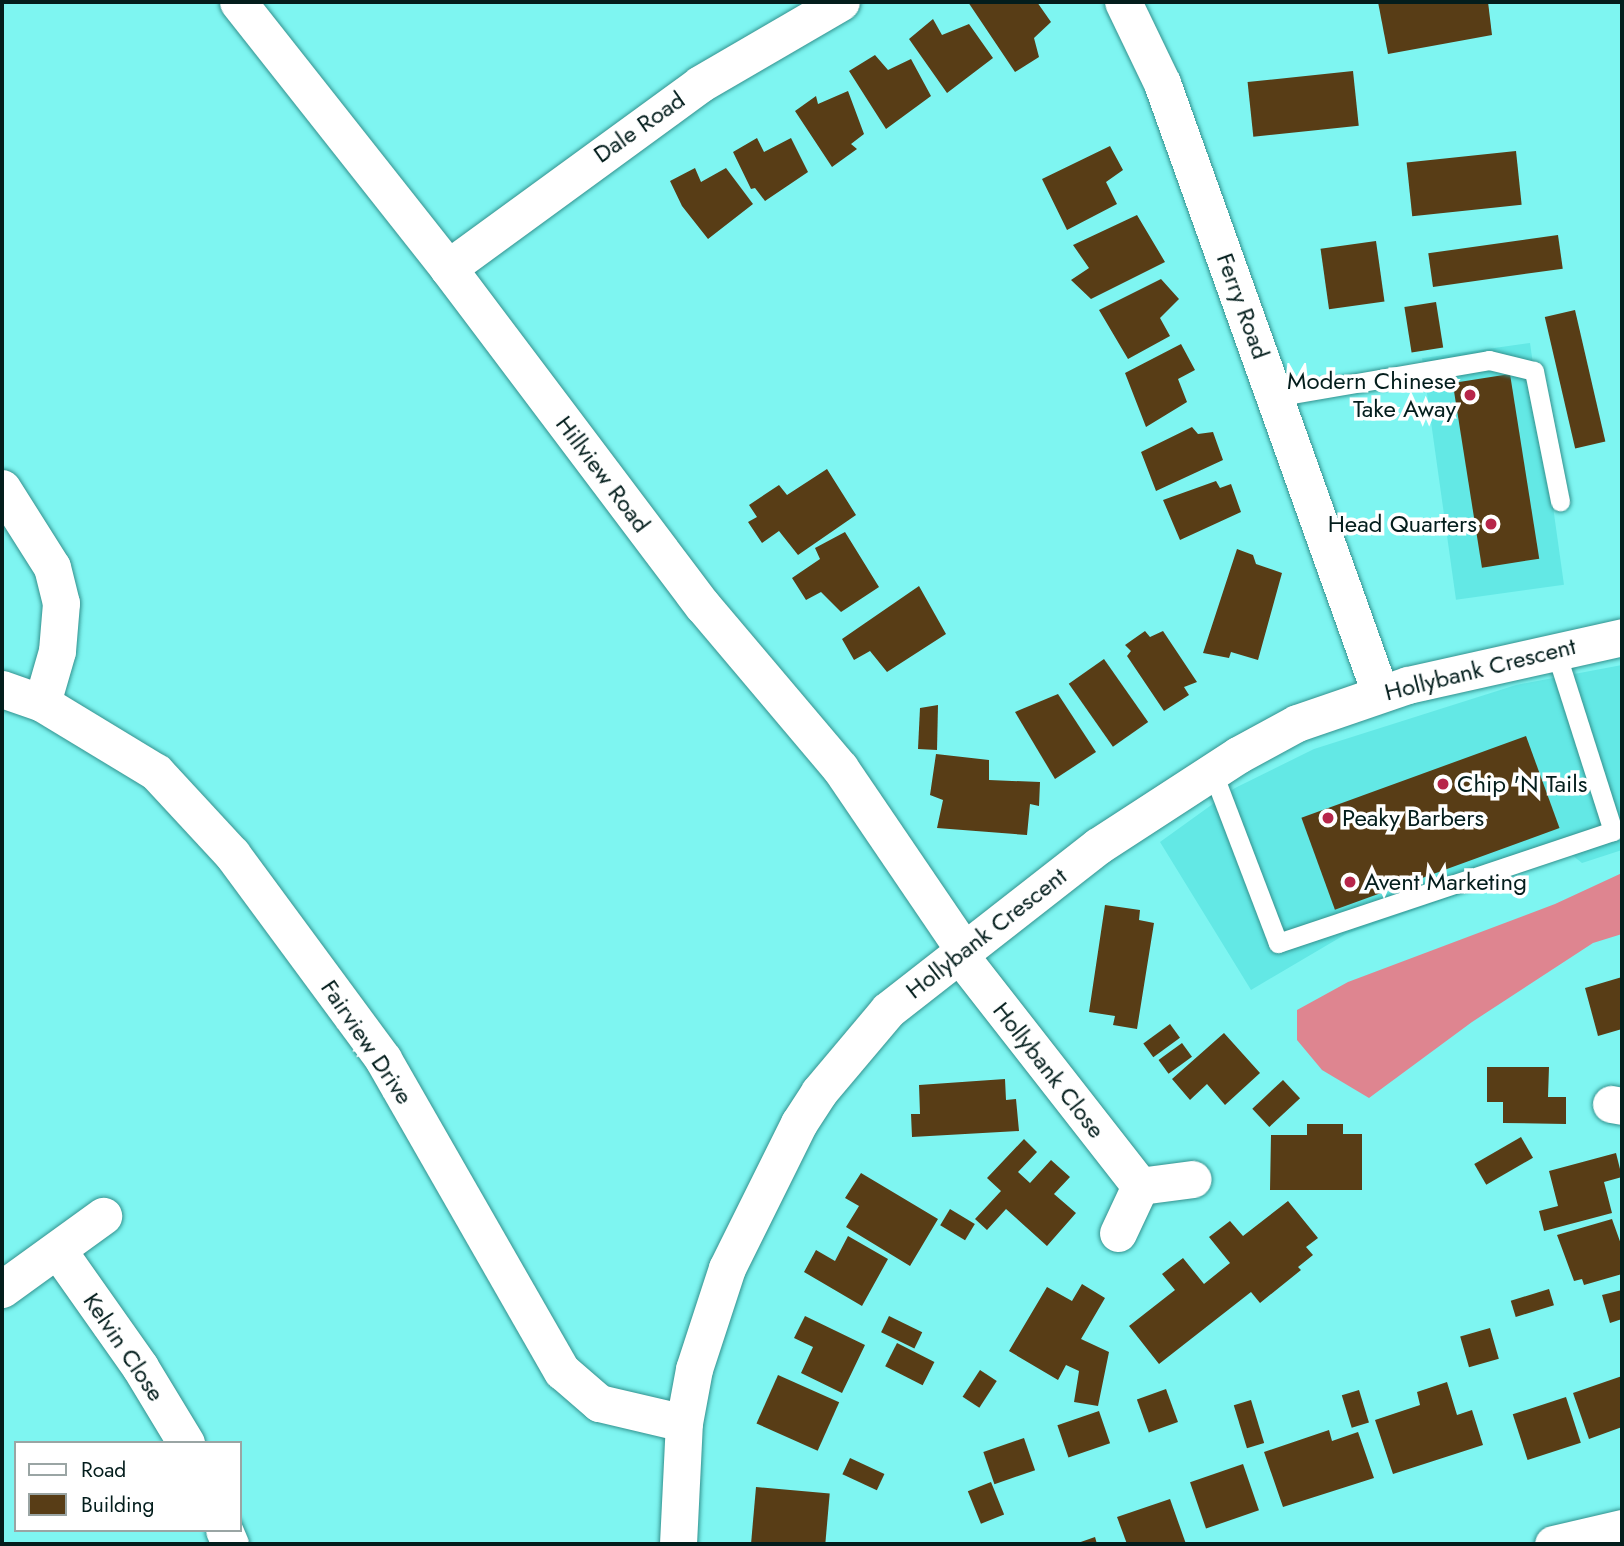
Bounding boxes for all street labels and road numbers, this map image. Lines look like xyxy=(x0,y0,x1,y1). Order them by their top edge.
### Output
street label: Dale Road xyxy=(588,85,690,169)
street label: Ferry Road xyxy=(1211,249,1275,363)
street label: Hillview Road xyxy=(550,410,656,538)
street label: Hollybank Crescent xyxy=(1381,631,1579,707)
street label: Hollybank Crescent xyxy=(900,861,1072,1005)
street label: Fairview Drive xyxy=(315,974,419,1110)
street label: Hollybank Close xyxy=(987,996,1111,1144)
street label: Kelvin Close xyxy=(77,1287,171,1407)

